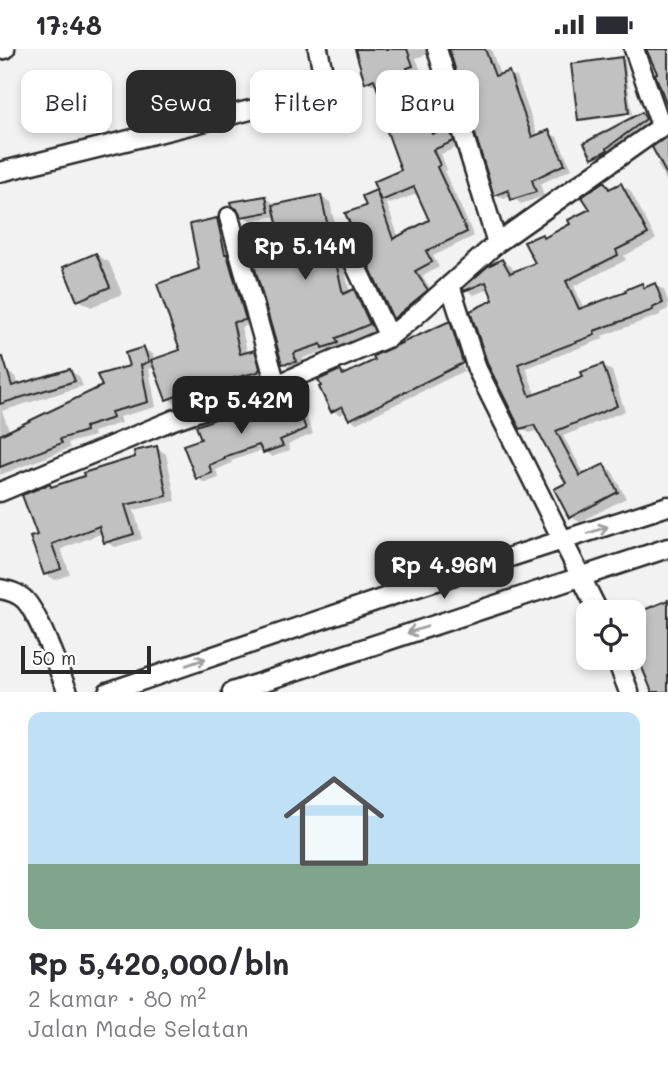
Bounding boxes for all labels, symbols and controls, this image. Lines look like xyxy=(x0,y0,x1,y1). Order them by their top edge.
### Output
text: 17:48 xyxy=(35,8,102,42)
chip: Beli xyxy=(21,70,112,133)
chip: Sewa xyxy=(126,70,236,133)
chip: Filter xyxy=(250,70,362,133)
chip: Baru xyxy=(376,70,479,133)
pin: Rp 5.14M xyxy=(233,223,377,282)
text: Rp 5.14M xyxy=(254,230,356,260)
pin: Rp 5.42M xyxy=(169,377,313,436)
text: Rp 5.42M xyxy=(188,384,294,414)
one-way arrow xyxy=(587,523,609,535)
pin: Rp 4.96M xyxy=(372,541,516,601)
text: Rp 4.96M xyxy=(391,549,497,579)
map controls xyxy=(576,600,646,670)
button: locate xyxy=(576,600,646,670)
one-way arrow xyxy=(406,625,428,637)
scale bar xyxy=(21,643,150,675)
text: 50 m xyxy=(32,645,76,670)
one-way arrow xyxy=(185,655,207,668)
icon: home xyxy=(271,758,397,884)
text: Rp 5,420,000/bln xyxy=(28,943,289,983)
text: 2 kamar · 80 m² xyxy=(28,983,206,1013)
text: Jalan Made Selatan xyxy=(28,1013,248,1043)

